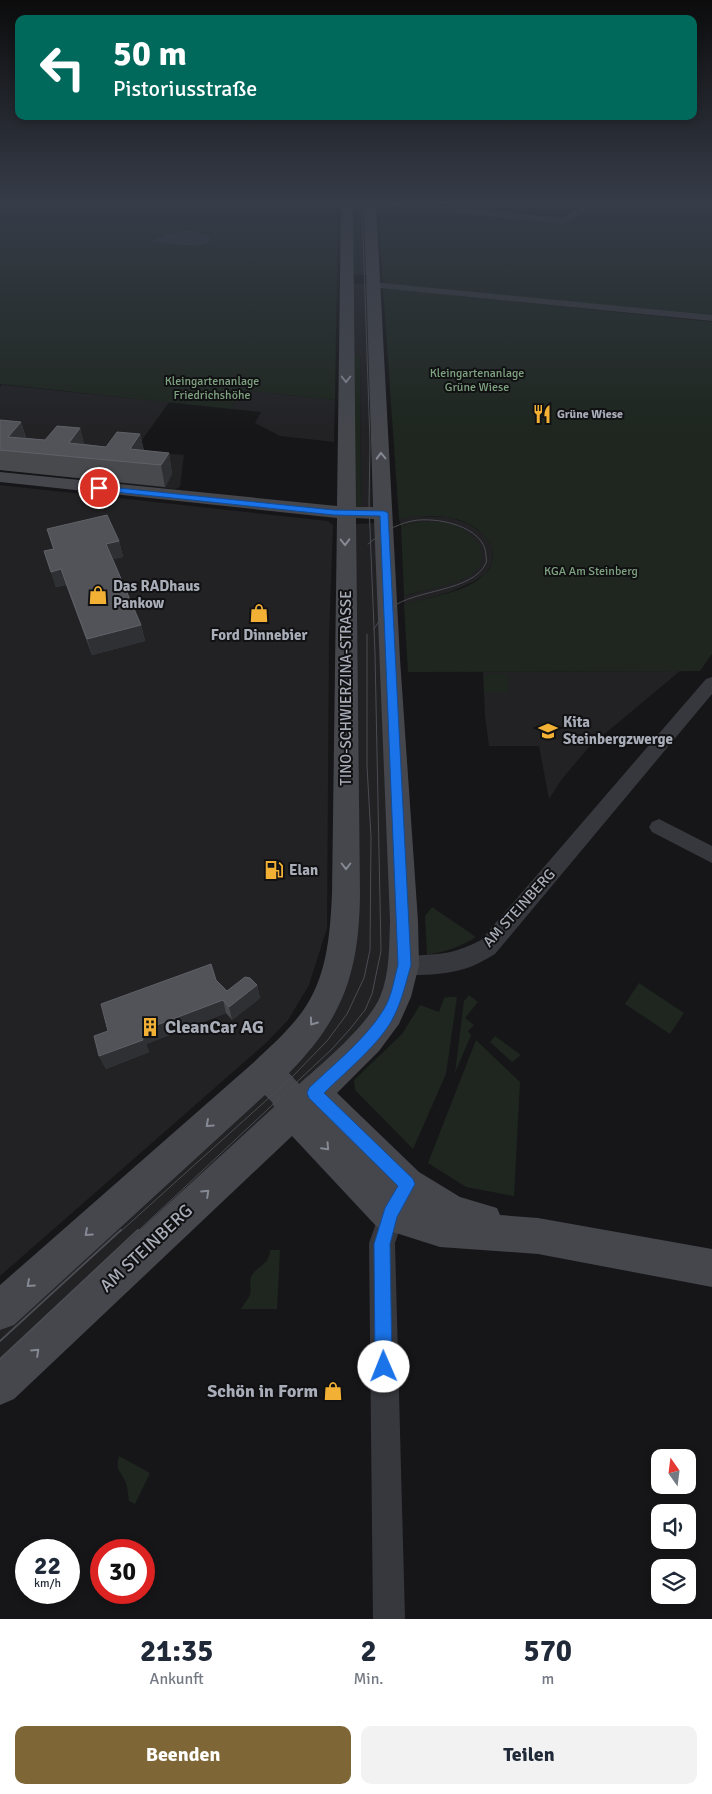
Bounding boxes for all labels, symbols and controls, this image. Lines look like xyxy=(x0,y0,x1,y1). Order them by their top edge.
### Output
text: 50 m xyxy=(113,32,187,75)
icon: left xyxy=(30,35,95,100)
text: Pistoriusstraße xyxy=(113,75,257,102)
park label: Kleingartenanlage Grüne Wiese xyxy=(430,366,524,395)
park label: Kleingartenanlage Friedrichshöhe xyxy=(165,374,259,403)
one-way arrow xyxy=(341,376,351,384)
restaurant icon: Grüne Wiese xyxy=(531,403,553,425)
place label: Grüne Wiese xyxy=(557,407,623,422)
one-way arrow xyxy=(376,451,387,459)
pin xyxy=(78,467,120,509)
icon: arrive xyxy=(85,474,113,502)
one-way arrow xyxy=(340,538,351,546)
park label: KGA Am Steinberg xyxy=(544,564,638,579)
place label: Das RADhaus Pankow xyxy=(113,577,200,612)
shop icon: Das RADhaus Pankow xyxy=(87,584,109,606)
street label: TINO-SCHWIERZINA-STRASSE xyxy=(337,590,355,786)
shop icon: Ford Dinnebier xyxy=(248,602,270,624)
place label: Ford Dinnebier xyxy=(211,626,307,644)
place label: Kita Steinbergzwerge xyxy=(563,713,673,748)
school or university icon: Kita Steinbergzwerge xyxy=(537,720,559,742)
fuel station icon: Elan xyxy=(263,859,285,881)
place label: Elan xyxy=(289,861,318,879)
one-way arrow xyxy=(341,862,351,870)
street label: AM STEINBERG xyxy=(479,865,559,951)
building icon: CleanCar AG xyxy=(139,1016,161,1038)
place label: CleanCar AG xyxy=(165,1016,264,1038)
one-way arrow xyxy=(310,1016,319,1026)
one-way arrow xyxy=(206,1118,215,1127)
one-way arrow xyxy=(320,1142,329,1151)
one-way arrow xyxy=(200,1190,209,1199)
street label: AM STEINBERG xyxy=(95,1199,197,1297)
one-way arrow xyxy=(84,1227,93,1236)
one-way arrow xyxy=(27,1278,36,1287)
position arrow xyxy=(357,1340,409,1392)
one-way arrow xyxy=(30,1348,39,1357)
place label: Schön in Form xyxy=(207,1380,318,1402)
shop icon: Schön in Form xyxy=(322,1380,344,1402)
north arrow xyxy=(651,1449,696,1494)
map controls xyxy=(651,1449,696,1604)
button: sound xyxy=(651,1504,696,1549)
speed limit sign: 30 xyxy=(90,1539,155,1604)
text: 22 xyxy=(34,1550,61,1581)
button: layers xyxy=(651,1559,696,1604)
text: km/h xyxy=(34,1576,61,1591)
text: 21:35 xyxy=(140,1633,214,1670)
text: 2 xyxy=(360,1633,377,1670)
text: 570 xyxy=(523,1633,572,1670)
text: Ankunft xyxy=(150,1669,204,1689)
text: Min. xyxy=(353,1669,384,1689)
text: m xyxy=(541,1669,554,1689)
button: Beenden xyxy=(15,1726,351,1784)
button: Teilen xyxy=(361,1726,697,1784)

